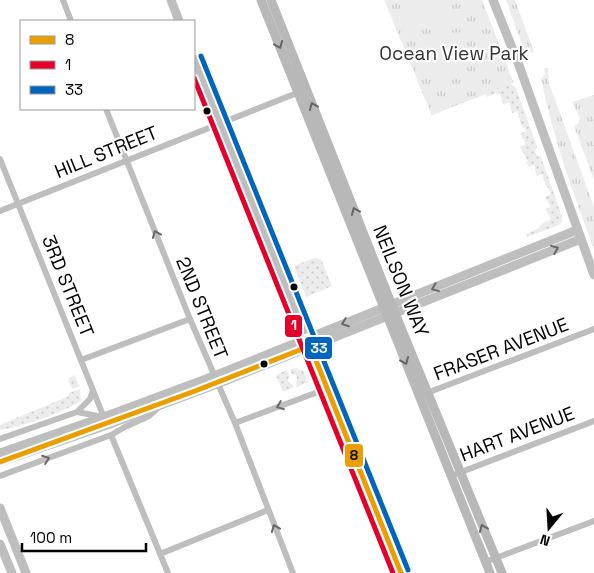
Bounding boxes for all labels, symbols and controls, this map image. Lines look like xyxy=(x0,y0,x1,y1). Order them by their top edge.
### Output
legend xyxy=(20,20,195,110)
text: 8 xyxy=(65,30,74,49)
one-way arrow xyxy=(273,40,283,49)
park label: Ocean View Park xyxy=(379,41,529,66)
text: 1 xyxy=(65,55,71,74)
text: 33 xyxy=(65,80,83,99)
one-way arrow xyxy=(309,102,320,111)
unlabelled marker xyxy=(202,106,212,116)
street label: HILL STREET xyxy=(51,120,161,184)
one-way arrow xyxy=(351,207,361,216)
street label: NEILSON WAY xyxy=(367,221,435,341)
one-way arrow xyxy=(152,230,163,239)
street label: 3RD STREET xyxy=(36,231,100,341)
one-way arrow xyxy=(550,245,559,255)
street label: 2ND STREET xyxy=(170,253,234,363)
unlabelled marker xyxy=(289,282,299,292)
one-way arrow xyxy=(431,282,440,292)
street label: FRASER AVENUE xyxy=(430,312,572,386)
line badge: 1 xyxy=(284,314,303,338)
text: 1 xyxy=(291,316,297,334)
one-way arrow xyxy=(341,317,350,327)
line badge: 33 xyxy=(304,336,333,360)
text: 33 xyxy=(310,339,328,357)
one-way arrow xyxy=(398,356,409,365)
unlabelled marker xyxy=(259,359,269,369)
one-way arrow xyxy=(277,400,285,410)
street label: HART AVENUE xyxy=(456,401,578,467)
line badge: 8 xyxy=(344,443,364,468)
text: 8 xyxy=(350,446,359,464)
one-way arrow xyxy=(41,455,50,465)
north arrow xyxy=(524,503,574,553)
scale bar xyxy=(22,520,146,552)
one-way arrow xyxy=(271,524,281,533)
one-way arrow xyxy=(479,524,490,533)
text: 100 m xyxy=(30,528,72,547)
text: N xyxy=(538,530,552,550)

